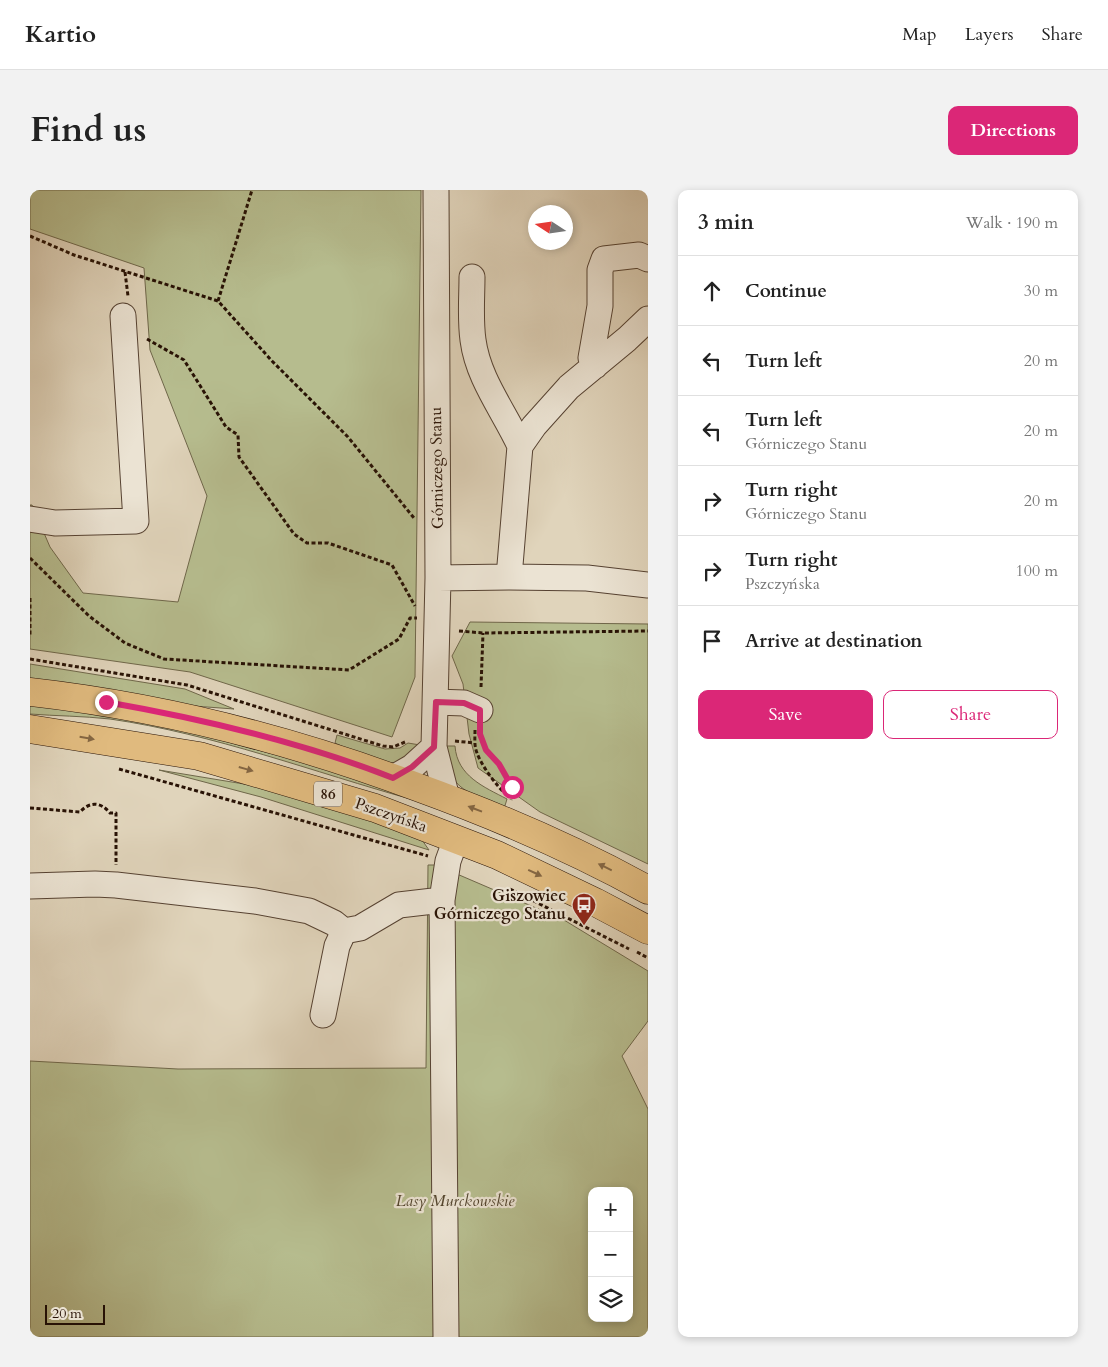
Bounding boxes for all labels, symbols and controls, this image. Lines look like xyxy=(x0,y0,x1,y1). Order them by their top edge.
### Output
text: Kartio xyxy=(25,18,96,51)
text: Map xyxy=(902,22,937,47)
text: Layers xyxy=(965,22,1014,47)
text: Share xyxy=(1042,22,1083,47)
text: Find us xyxy=(30,106,146,154)
button: Directions xyxy=(948,106,1078,155)
north arrow xyxy=(528,205,573,250)
text: 3 min xyxy=(698,208,754,237)
text: Walk · 190 m xyxy=(966,212,1058,234)
icon: ahead xyxy=(698,277,726,305)
text: Continue xyxy=(745,278,827,304)
text: 30 m xyxy=(1024,280,1058,302)
icon: left xyxy=(698,347,726,375)
text: Turn left xyxy=(745,348,822,374)
text: 20 m xyxy=(1024,350,1058,372)
street label: Górniczego Stanu xyxy=(425,406,449,529)
text: Turn left xyxy=(745,407,822,433)
icon: left xyxy=(698,417,726,445)
text: 20 m xyxy=(1024,420,1058,442)
text: Górniczego Stanu xyxy=(745,433,867,455)
text: Turn right xyxy=(745,477,837,503)
icon: right xyxy=(698,487,726,515)
text: 20 m xyxy=(1024,490,1058,512)
text: Górniczego Stanu xyxy=(745,503,867,525)
text: Turn right xyxy=(745,547,837,573)
icon: right xyxy=(698,557,726,585)
text: 100 m xyxy=(1016,560,1058,582)
text: Pszczyńska xyxy=(745,573,820,595)
icon: arrive xyxy=(698,627,726,655)
text: Arrive at destination xyxy=(745,628,922,654)
button: Save xyxy=(698,690,873,739)
button: Share xyxy=(883,690,1058,739)
route end xyxy=(95,691,118,714)
one-way arrow xyxy=(80,734,96,742)
one-way arrow xyxy=(238,766,253,774)
route start xyxy=(501,776,524,799)
road number: 86 xyxy=(314,782,342,806)
street label: Pszczyńska xyxy=(352,792,430,838)
one-way arrow xyxy=(467,805,482,813)
one-way arrow xyxy=(598,863,612,871)
one-way arrow xyxy=(527,869,542,877)
place label: Giszowiec Górniczego Stanu xyxy=(434,885,566,925)
bus stop icon: Giszowiec Górniczego Stanu xyxy=(571,892,597,926)
map controls xyxy=(588,1187,633,1322)
button: + xyxy=(588,1187,633,1232)
park label: Lasy Murckowskie xyxy=(396,1190,515,1212)
button: − xyxy=(588,1232,633,1277)
button: layers xyxy=(588,1277,633,1322)
scale bar xyxy=(45,1302,105,1325)
text: 20 m xyxy=(52,1304,82,1323)

